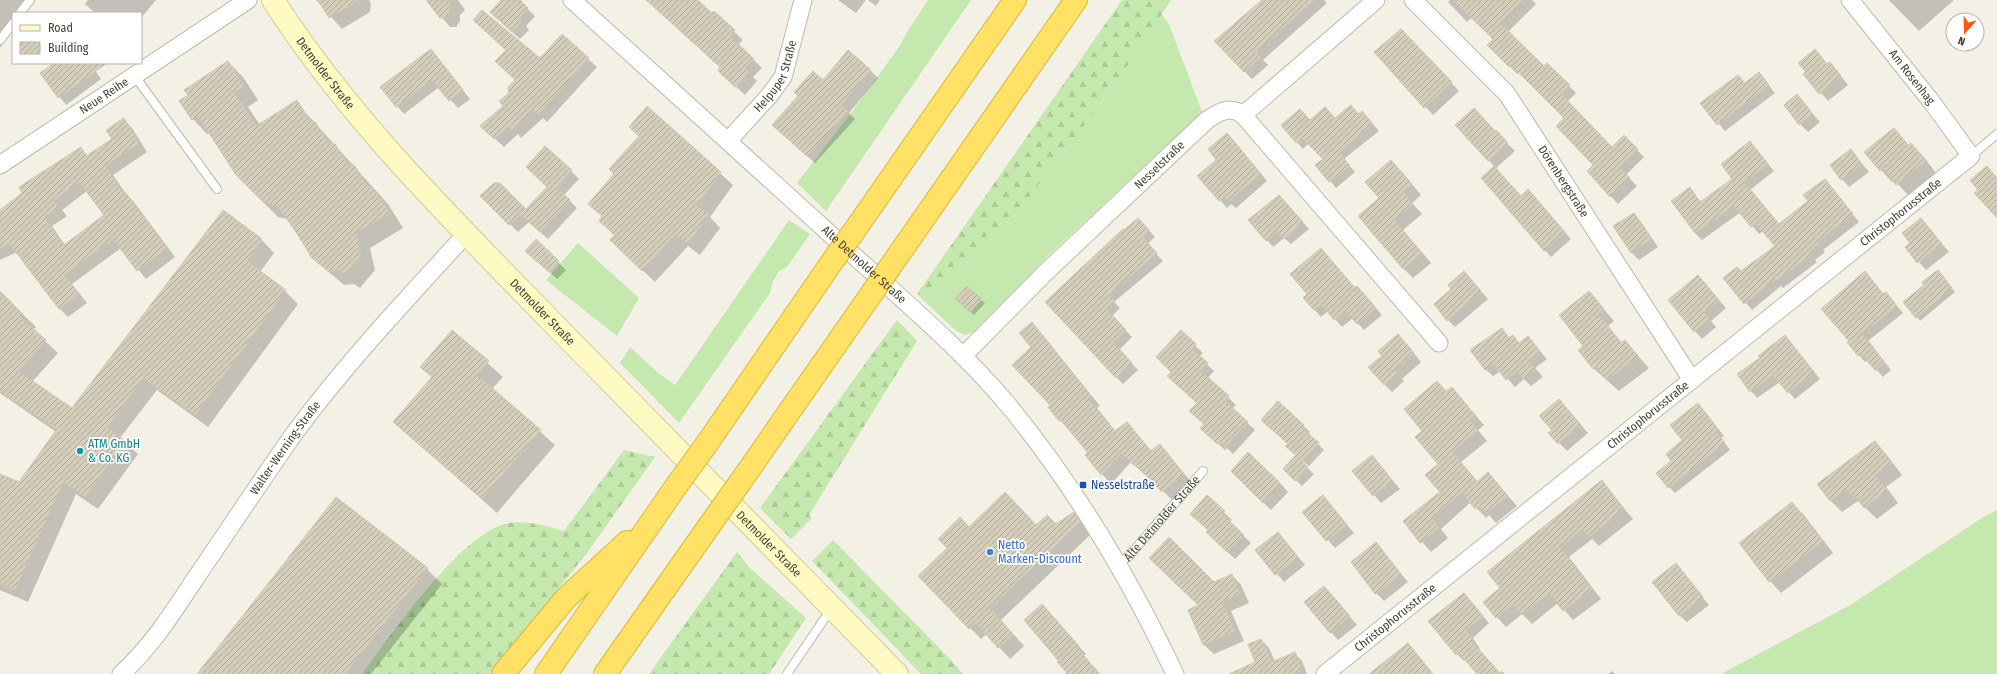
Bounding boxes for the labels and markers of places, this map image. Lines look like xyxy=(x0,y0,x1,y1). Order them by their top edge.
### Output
place label: ATM GmbH & Co. KG xyxy=(88,437,140,465)
marker: ATM GmbH & Co. KG xyxy=(75,446,85,456)
place label: Nesselstraße xyxy=(1091,478,1155,492)
marker: Nesselstraße xyxy=(1078,480,1088,490)
place label: Netto Marken-Discount xyxy=(998,538,1082,566)
marker: Netto Marken-Discount xyxy=(985,547,995,557)

